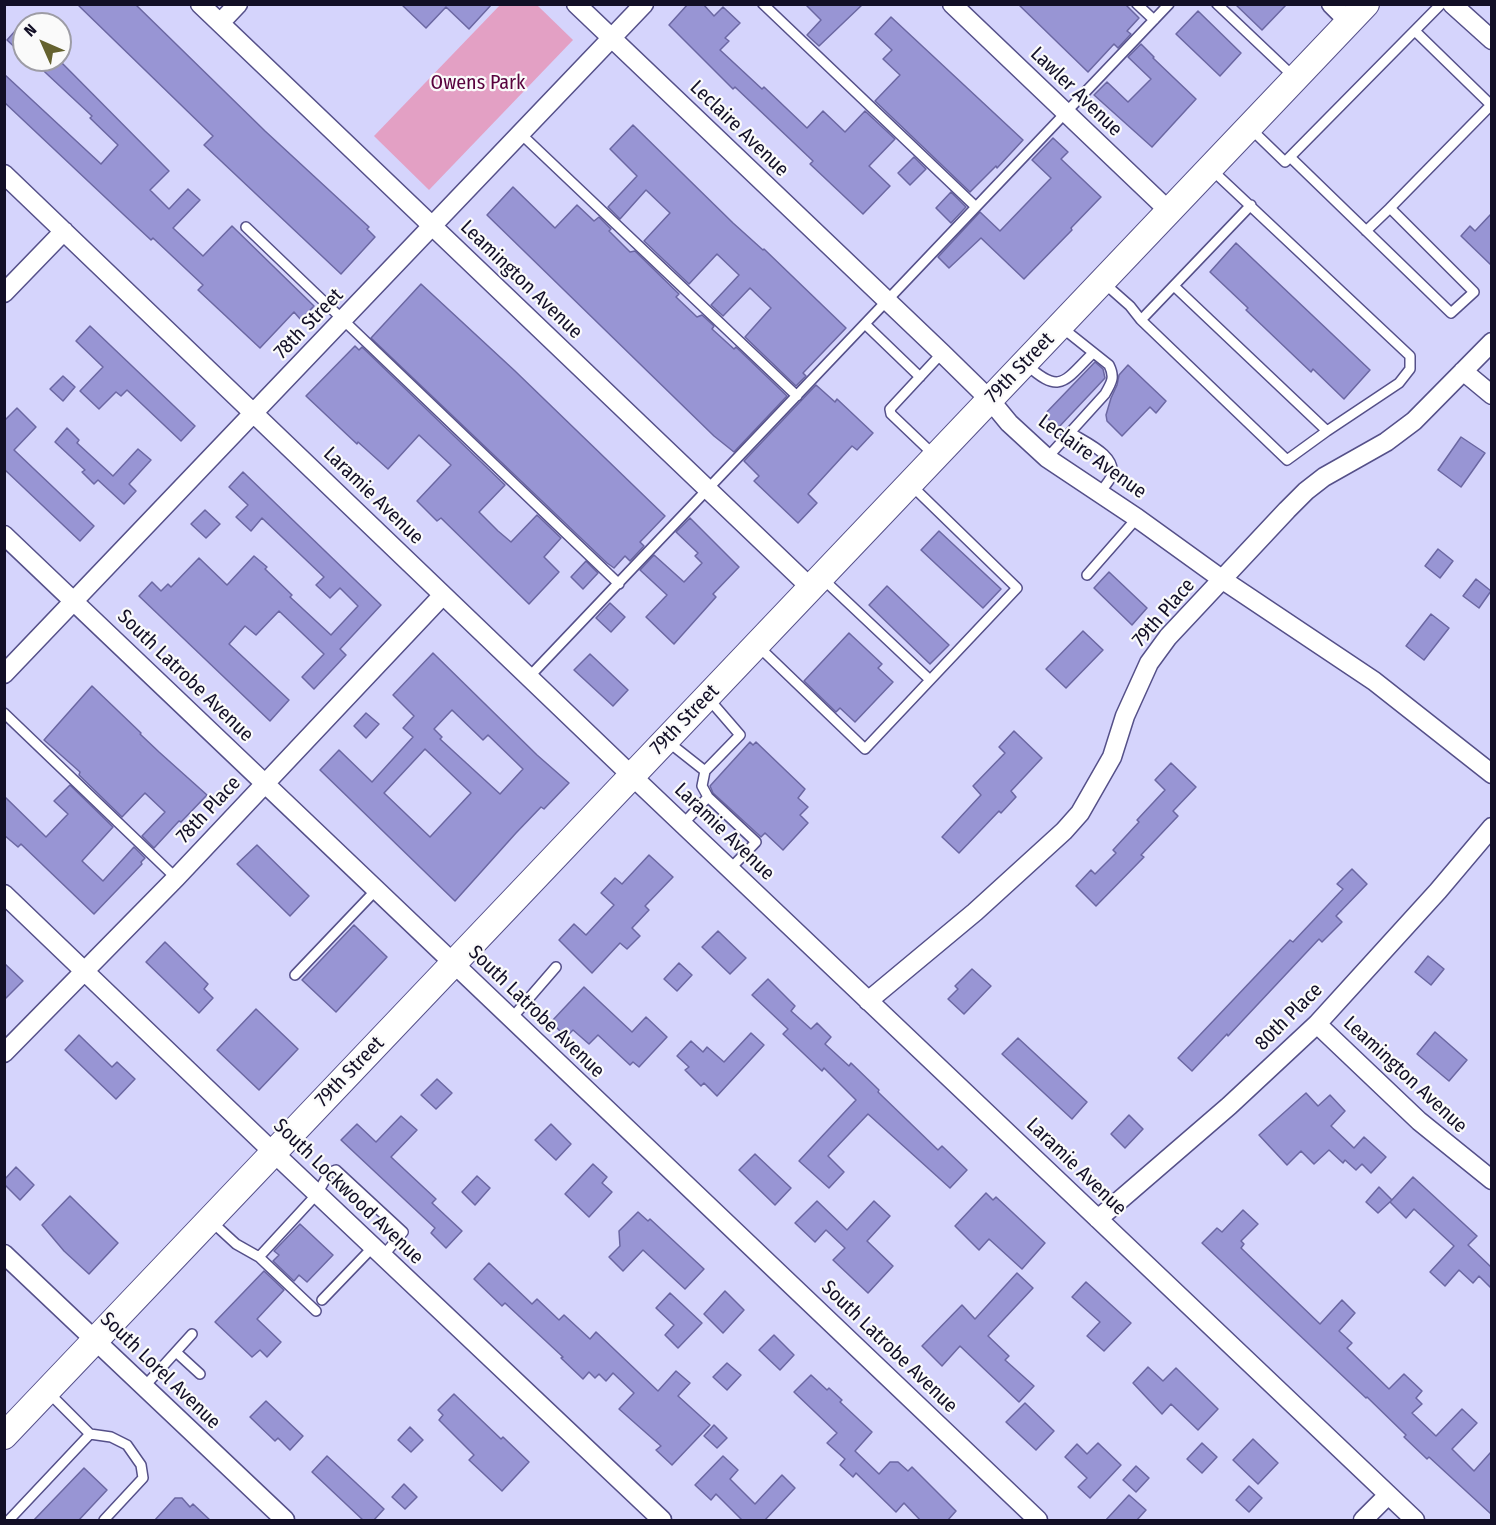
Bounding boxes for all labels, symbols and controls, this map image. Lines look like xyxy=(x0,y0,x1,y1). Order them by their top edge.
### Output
north arrow xyxy=(12,12,72,72)
text: N xyxy=(20,20,40,40)
street label: Lawler Avenue xyxy=(1025,42,1127,142)
park label: Owens Park xyxy=(431,71,525,95)
street label: Leclaire Avenue xyxy=(685,76,793,182)
street label: Leamington Avenue xyxy=(455,216,587,344)
street label: 78th Street xyxy=(270,284,348,364)
street label: 79th Street xyxy=(981,328,1059,408)
street label: Leclaire Avenue xyxy=(1033,410,1151,504)
street label: Laramie Avenue xyxy=(318,442,428,550)
street label: 79th Place xyxy=(1128,574,1200,652)
street label: South Latrobe Avenue xyxy=(112,605,258,747)
street label: 79th Street xyxy=(646,680,724,760)
street label: 78th Place xyxy=(172,772,246,848)
street label: Laramie Avenue xyxy=(669,778,779,886)
street label: South Latrobe Avenue xyxy=(463,941,609,1083)
street label: 80th Place xyxy=(1250,978,1328,1056)
street label: Leamington Avenue xyxy=(1338,1012,1472,1138)
street label: 79th Street xyxy=(311,1032,389,1112)
street label: Laramie Avenue xyxy=(1021,1113,1131,1221)
street label: South Lockwood Avenue xyxy=(268,1114,428,1270)
street label: South Latrobe Avenue xyxy=(816,1276,962,1418)
street label: South Lorel Avenue xyxy=(95,1307,225,1435)

